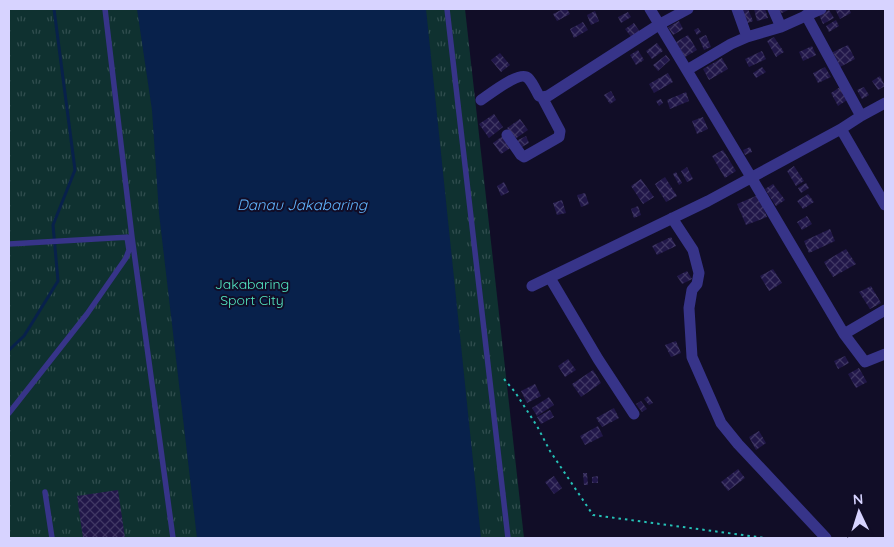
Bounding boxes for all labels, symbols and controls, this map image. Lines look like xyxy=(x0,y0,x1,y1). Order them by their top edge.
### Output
water label: Danau Jakabaring xyxy=(237,195,369,214)
park label: Jakabaring Sport City xyxy=(215,275,289,309)
north arrow xyxy=(834,487,884,537)
text: N xyxy=(852,490,864,508)

